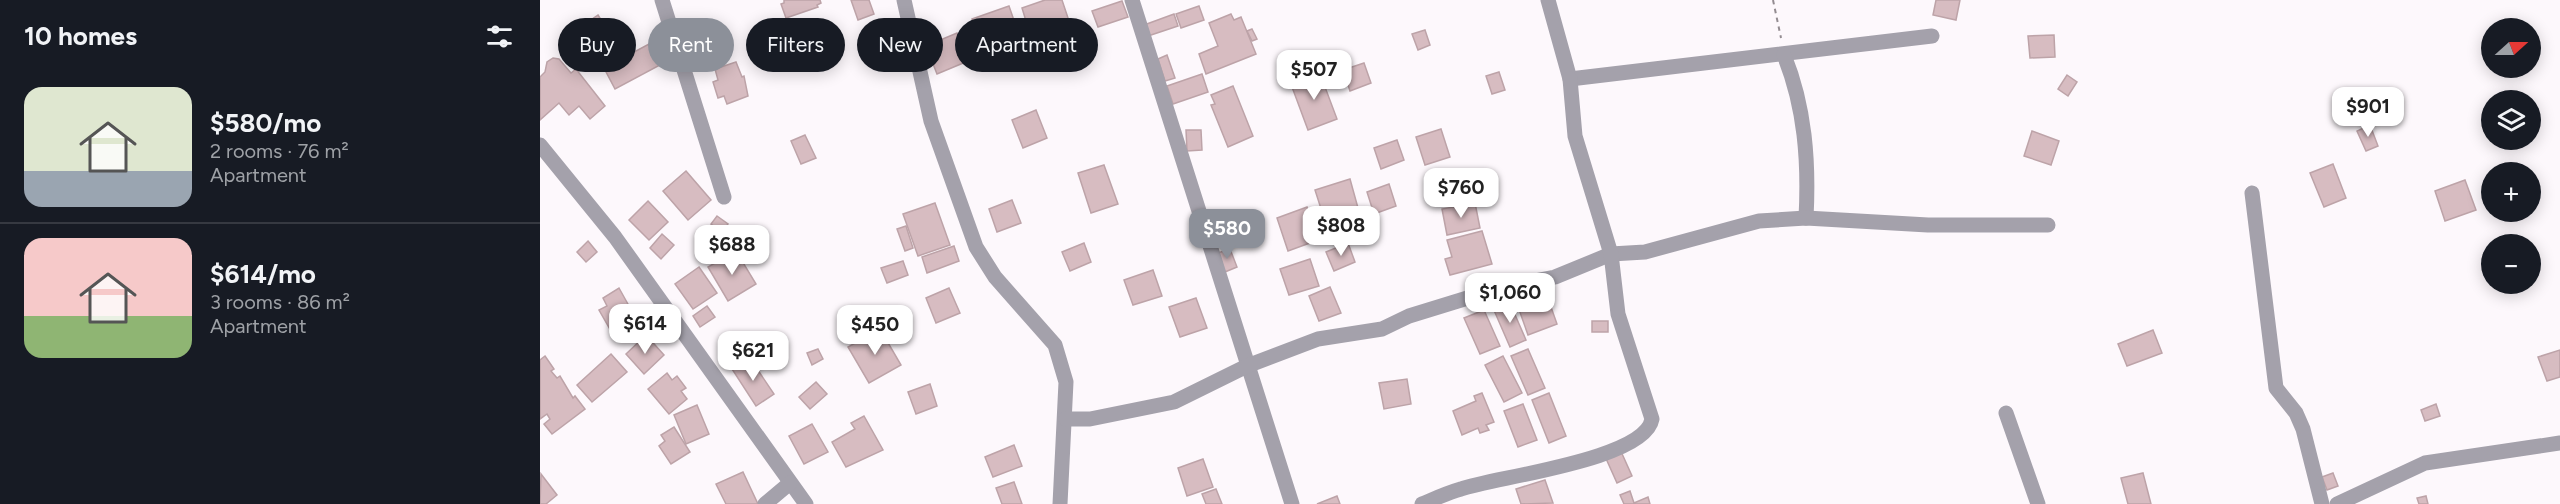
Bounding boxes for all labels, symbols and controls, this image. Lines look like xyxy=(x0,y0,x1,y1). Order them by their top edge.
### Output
chip: Buy xyxy=(558,18,636,72)
chip: Rent xyxy=(648,18,734,72)
chip: Filters xyxy=(746,18,845,72)
chip: New xyxy=(857,18,943,72)
chip: Apartment xyxy=(955,18,1098,72)
north arrow xyxy=(2481,18,2541,78)
map controls xyxy=(2481,18,2541,294)
text: 10 homes xyxy=(24,20,137,52)
icon: filters xyxy=(483,20,516,53)
pin: $507 xyxy=(1278,50,1350,101)
text: $507 xyxy=(1291,57,1337,81)
pin: $901 xyxy=(2332,87,2404,138)
button: layers xyxy=(2481,90,2541,150)
text: $901 xyxy=(2346,94,2390,118)
text: $580/mo xyxy=(210,107,321,139)
icon: home xyxy=(72,111,144,183)
text: 2 rooms · 76 m² xyxy=(210,139,349,163)
button: + xyxy=(2481,162,2541,222)
text: Apartment xyxy=(210,163,307,187)
pin: $760 xyxy=(1425,168,1497,219)
text: $760 xyxy=(1438,175,1484,199)
pin: $808 xyxy=(1305,206,1377,257)
pin: $580 xyxy=(1191,209,1263,260)
text: $808 xyxy=(1317,213,1365,237)
text: $580 xyxy=(1203,216,1251,240)
pin: $688 xyxy=(696,225,768,276)
text: $688 xyxy=(708,232,756,256)
button: − xyxy=(2481,234,2541,294)
text: $614/mo xyxy=(210,258,316,290)
icon: home xyxy=(72,262,144,334)
pin: $1,060 xyxy=(1461,273,1559,324)
text: $1,060 xyxy=(1479,280,1541,304)
text: 3 rooms · 86 m² xyxy=(210,290,350,314)
pin: $614 xyxy=(609,304,681,355)
pin: $450 xyxy=(839,305,911,356)
text: $614 xyxy=(623,311,667,335)
text: $450 xyxy=(851,312,899,336)
text: Apartment xyxy=(210,314,307,338)
pin: $621 xyxy=(717,331,789,382)
text: $621 xyxy=(732,338,774,362)

